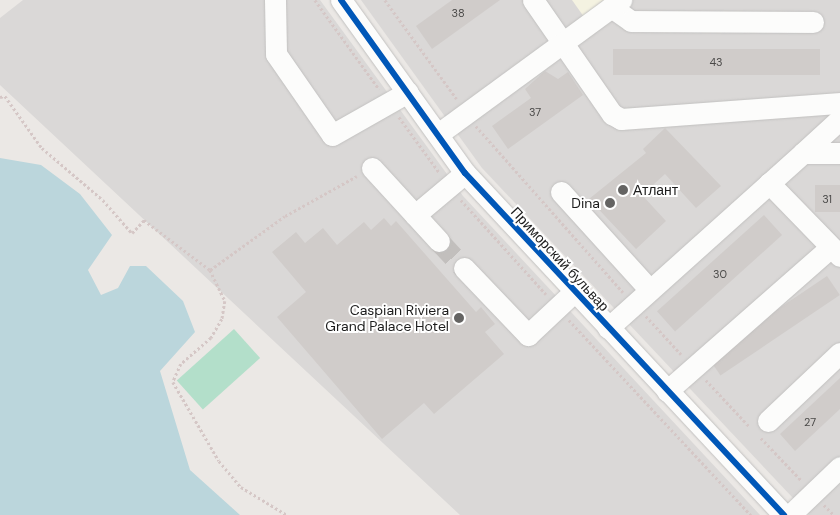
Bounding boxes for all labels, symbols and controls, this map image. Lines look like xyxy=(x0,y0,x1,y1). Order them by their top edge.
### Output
house number: 38 xyxy=(451,6,465,20)
house number: 43 xyxy=(709,55,723,69)
house number: 37 xyxy=(529,105,541,119)
place label: Атлант xyxy=(633,182,678,198)
marker: Атлант xyxy=(617,184,629,196)
house number: 31 xyxy=(822,192,832,206)
place label: Dina xyxy=(571,195,600,211)
marker: Dina xyxy=(604,197,616,209)
street label: Приморский бульвар xyxy=(507,204,613,314)
house number: 30 xyxy=(713,267,727,281)
place label: Caspian Riviera Grand Palace Hotel xyxy=(325,302,449,334)
marker: Caspian Riviera Grand Palace Hotel xyxy=(453,312,465,324)
house number: 27 xyxy=(804,415,816,429)

